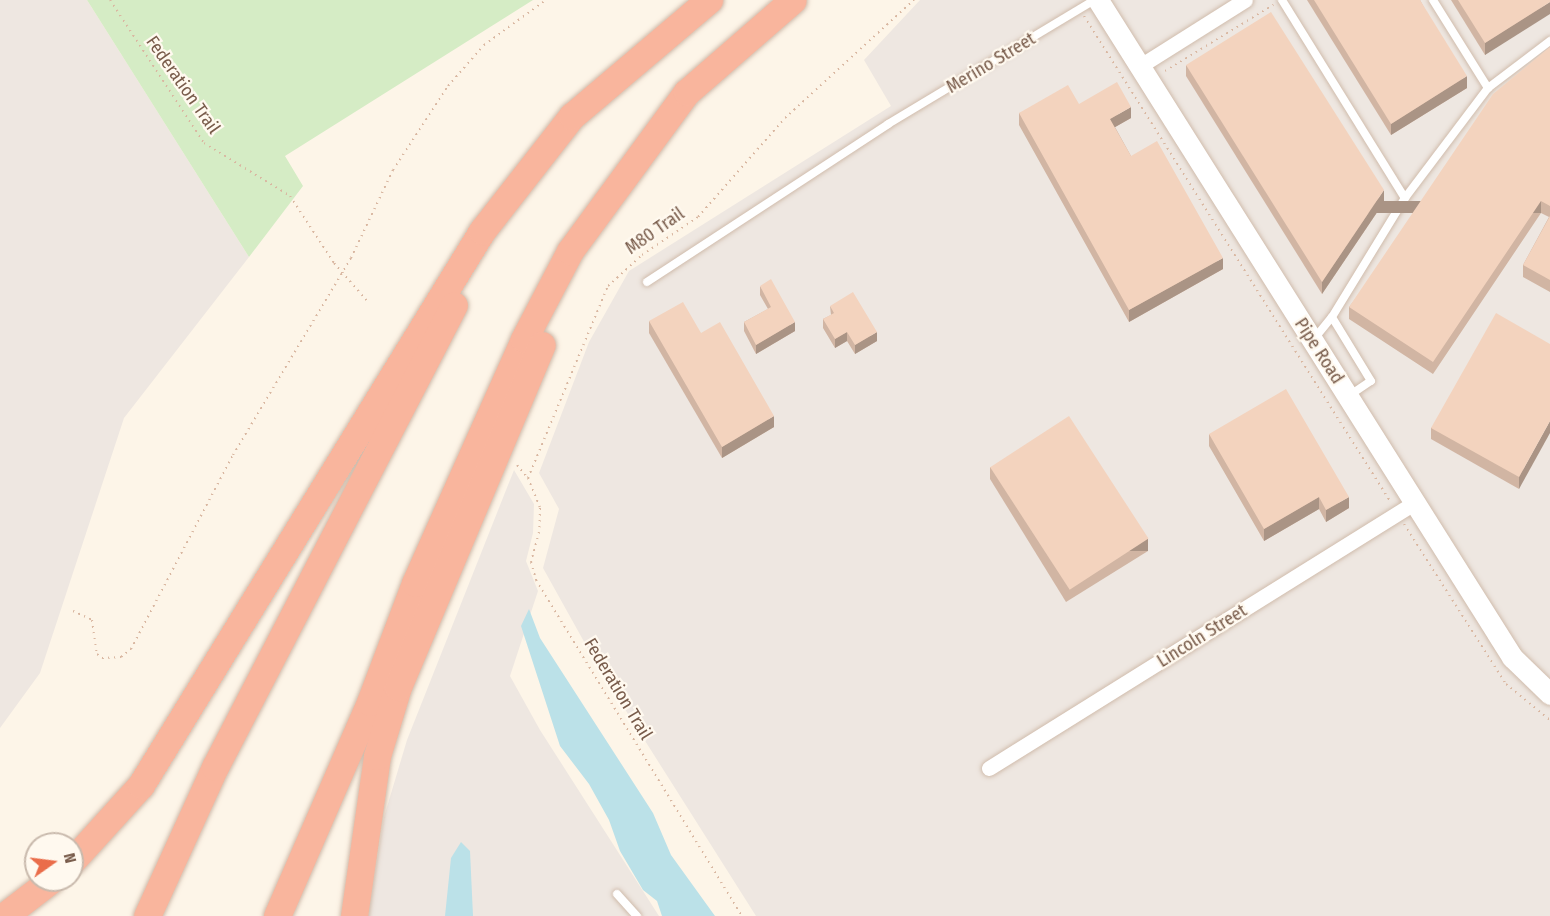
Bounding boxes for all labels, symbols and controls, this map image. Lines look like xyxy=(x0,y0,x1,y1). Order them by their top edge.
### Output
street label: Merino Street xyxy=(943,28,1039,98)
street label: Federation Trail xyxy=(141,32,225,138)
street label: M80 Trail xyxy=(621,203,689,259)
street label: Pipe Road xyxy=(1290,314,1348,388)
street label: Lincoln Street xyxy=(1153,600,1251,672)
street label: Federation Trail xyxy=(579,634,657,744)
north arrow xyxy=(24,832,84,892)
text: N xyxy=(60,851,80,865)

